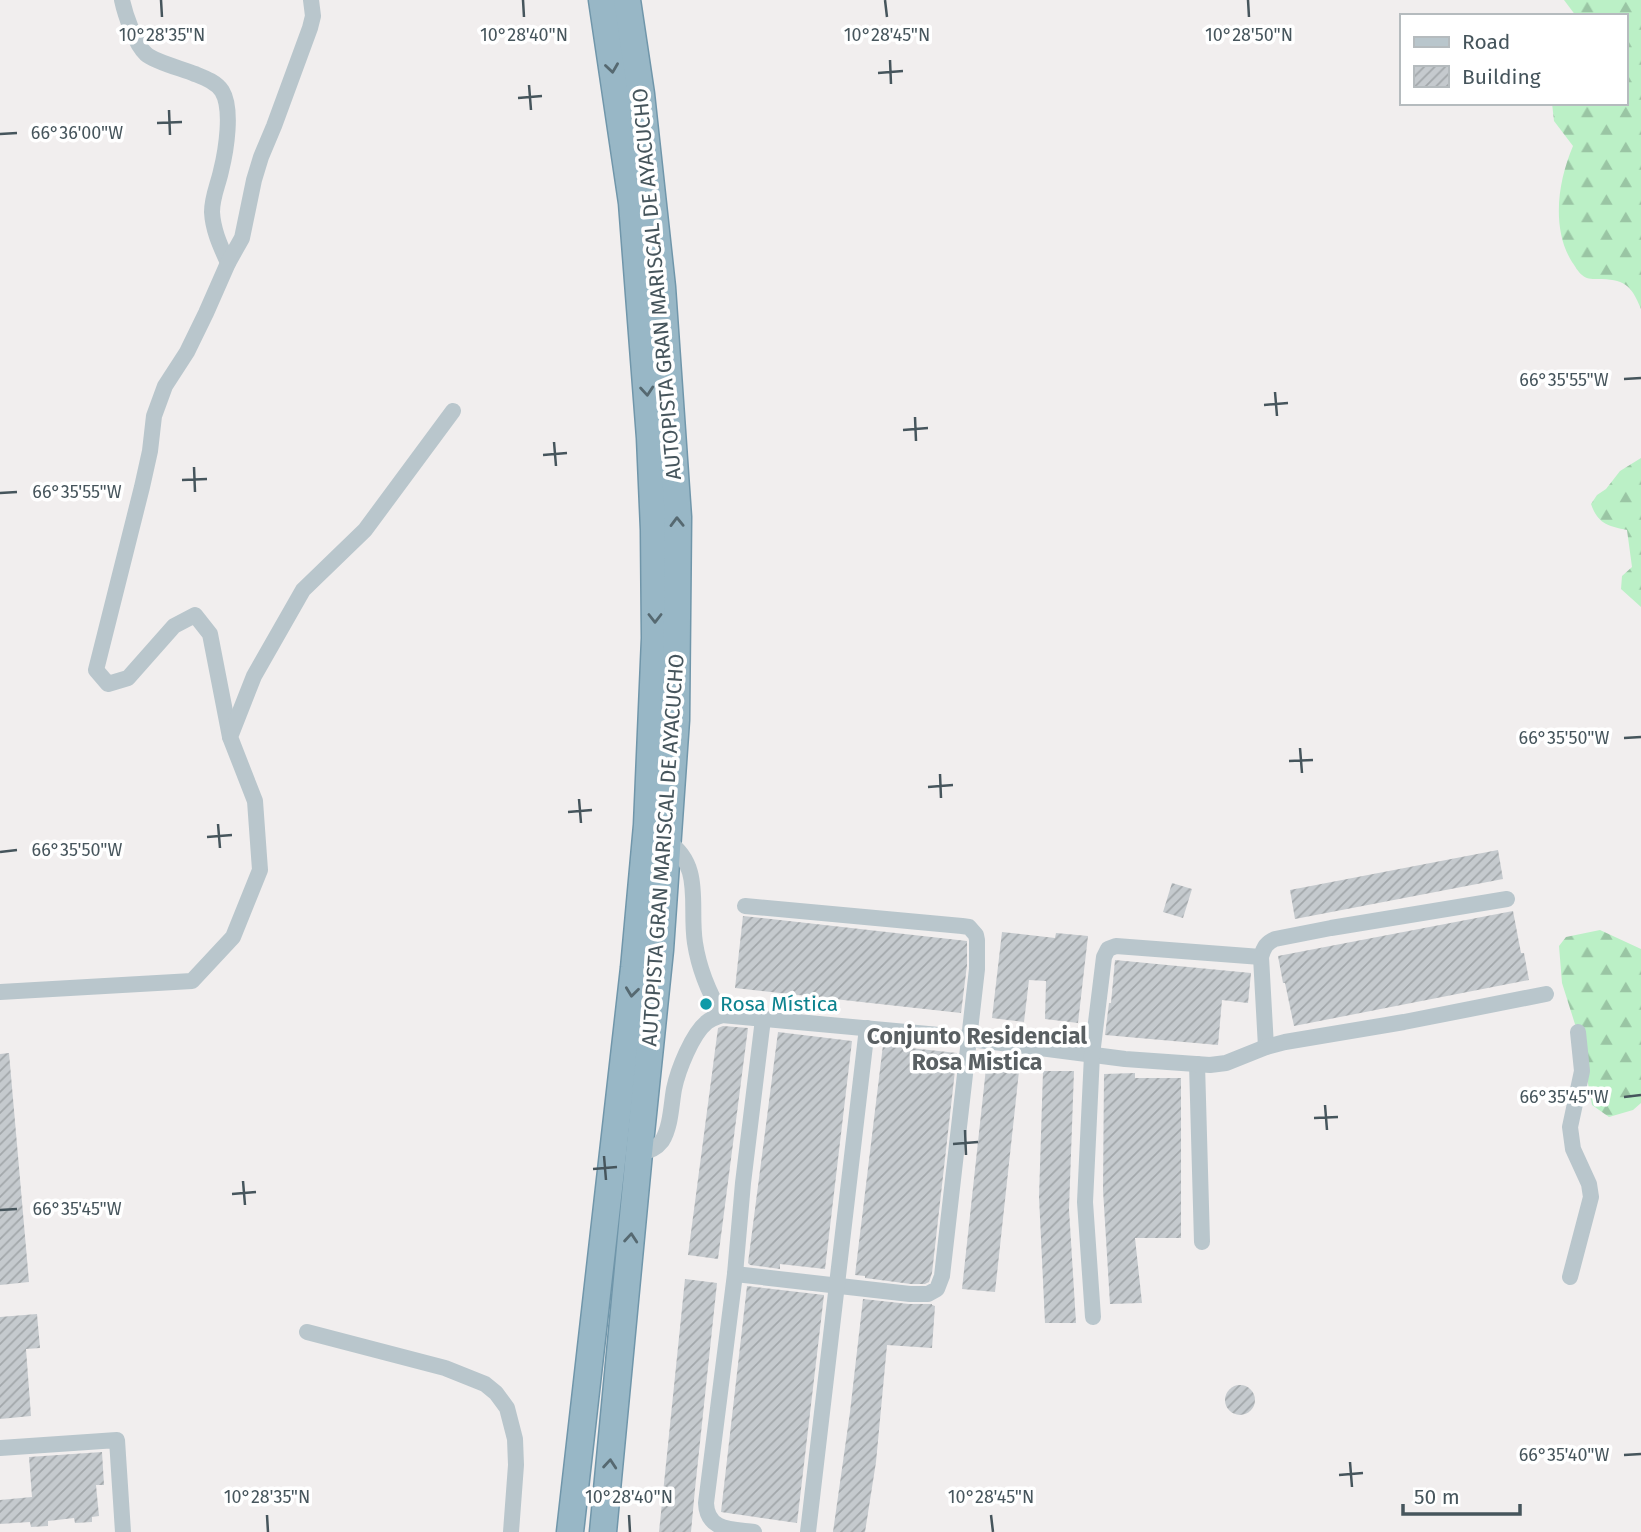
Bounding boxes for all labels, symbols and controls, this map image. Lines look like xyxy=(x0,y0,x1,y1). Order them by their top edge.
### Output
legend xyxy=(1400,14,1627,105)
text: 10°28'35"N xyxy=(119,24,205,46)
text: 10°28'40"N xyxy=(480,24,568,46)
text: 10°28'45"N xyxy=(844,24,930,46)
text: 10°28'50"N xyxy=(1205,24,1293,46)
text: Road xyxy=(1462,29,1510,55)
one-way arrow xyxy=(604,62,619,73)
text: Building xyxy=(1462,64,1541,90)
street label: AUTOPISTA GRAN MARISCAL DE AYACUCHO xyxy=(627,87,687,481)
text: 66°36'00"W xyxy=(31,122,123,144)
text: 66°35'55"W xyxy=(1519,369,1609,391)
one-way arrow xyxy=(639,386,654,397)
text: 66°35'55"W xyxy=(32,481,122,503)
one-way arrow xyxy=(670,516,685,527)
one-way arrow xyxy=(647,613,663,624)
street label: AUTOPISTA GRAN MARISCAL DE AYACUCHO xyxy=(636,653,690,1047)
text: 66°35'50"W xyxy=(1519,727,1610,749)
text: 66°35'50"W xyxy=(32,839,123,861)
one-way arrow xyxy=(624,986,639,998)
place label: Rosa Mística xyxy=(720,991,838,1017)
marker: Rosa Mística xyxy=(698,996,714,1012)
district label: Conjunto Residencial Rosa Mistica xyxy=(867,1022,1087,1076)
text: 66°35'45"W xyxy=(1519,1086,1609,1108)
text: 66°35'45"W xyxy=(32,1198,122,1220)
one-way arrow xyxy=(623,1232,638,1243)
text: 66°35'40"W xyxy=(1519,1444,1609,1466)
one-way arrow xyxy=(602,1458,617,1469)
scale bar xyxy=(1403,1472,1520,1516)
text: 50 m xyxy=(1414,1484,1460,1510)
text: 10°28'35"N xyxy=(224,1486,310,1508)
text: 10°28'40"N xyxy=(585,1486,673,1508)
text: 10°28'45"N xyxy=(948,1486,1034,1508)

